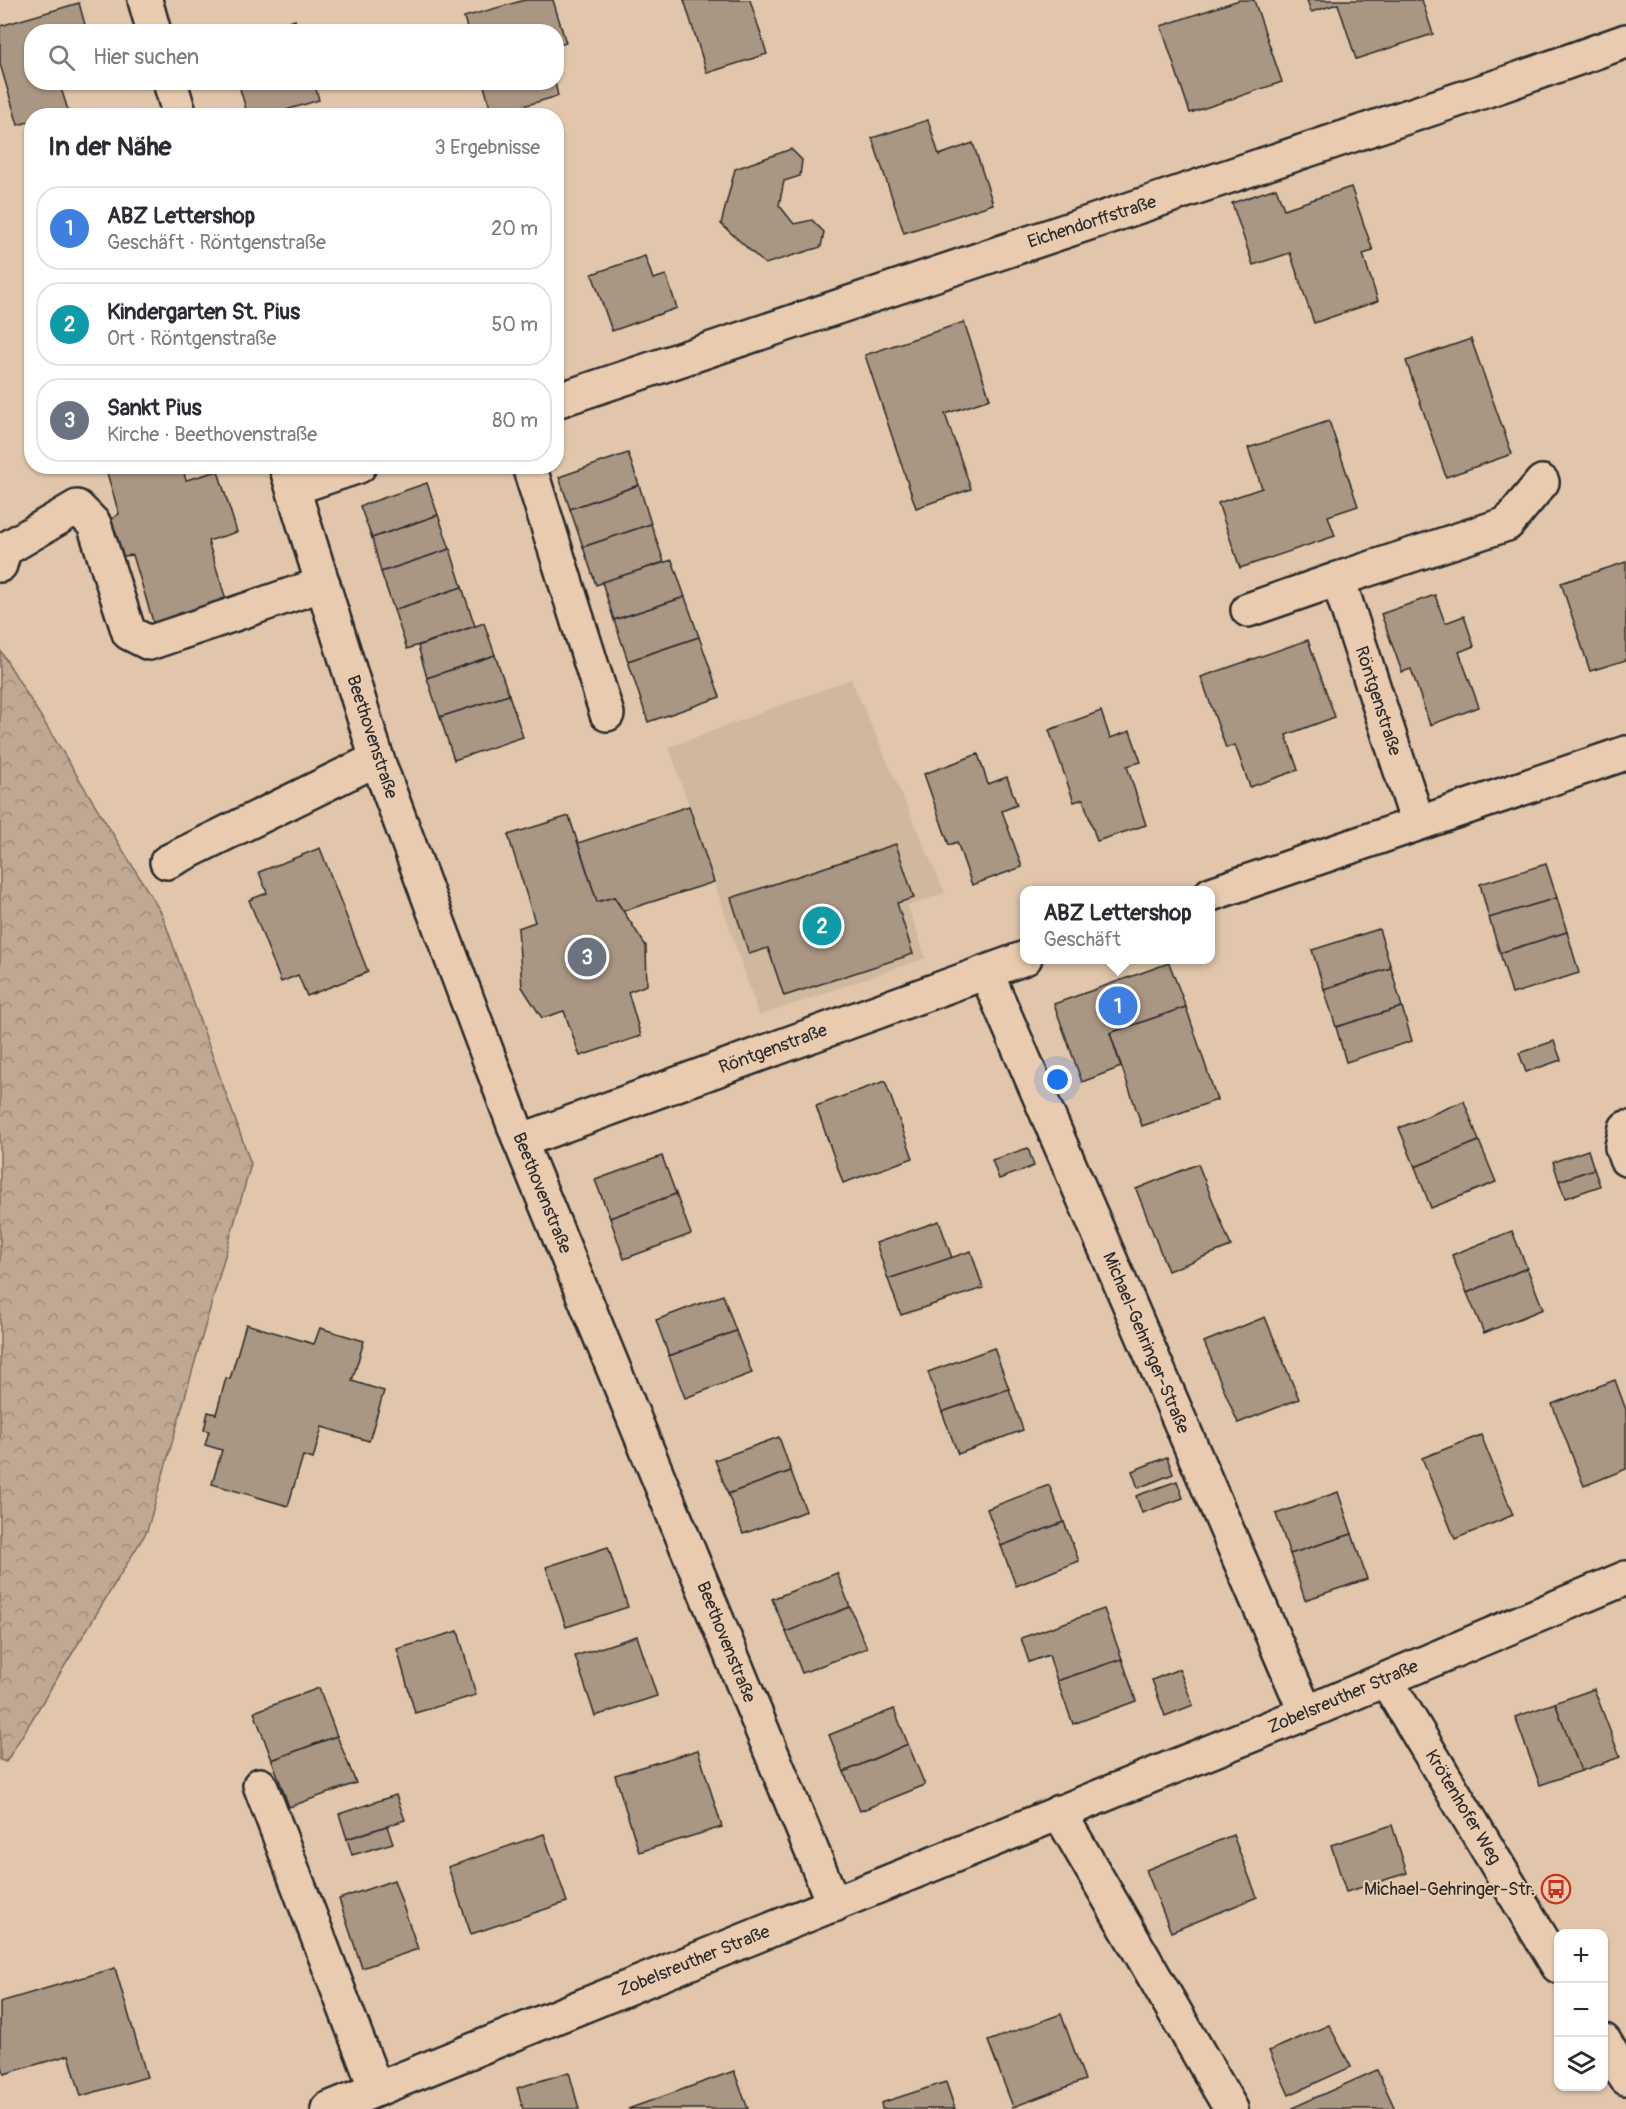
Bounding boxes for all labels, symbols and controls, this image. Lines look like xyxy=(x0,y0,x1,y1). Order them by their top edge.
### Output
search box xyxy=(24,24,564,90)
icon: search xyxy=(45,41,78,74)
text: Hier suchen xyxy=(93,43,199,71)
text: In der Nähe xyxy=(48,131,171,163)
text: 3 Ergebnisse xyxy=(435,135,540,160)
street label: Eichendorffstraße xyxy=(1025,190,1159,254)
text: ABZ Lettershop xyxy=(107,202,255,230)
text: 1 xyxy=(66,216,73,241)
text: 20 m xyxy=(491,216,538,241)
text: Geschäft · Röntgenstraße xyxy=(107,230,326,255)
text: Kindergarten St. Pius xyxy=(107,298,300,326)
text: 2 xyxy=(64,312,75,337)
text: 50 m xyxy=(491,312,538,337)
text: Ort · Röntgenstraße xyxy=(107,326,276,351)
text: Sankt Pius xyxy=(107,394,202,422)
text: 3 xyxy=(64,408,75,433)
text: 80 m xyxy=(492,408,538,433)
text: Kirche · Beethovenstraße xyxy=(107,422,317,447)
street label: Röntgenstraße xyxy=(1349,643,1407,759)
street label: Beethovenstraße xyxy=(341,672,403,802)
popup xyxy=(1020,886,1215,964)
text: ABZ Lettershop xyxy=(1043,899,1192,927)
pin: 2 xyxy=(802,904,842,948)
text: Geschäft xyxy=(1043,927,1121,952)
pin: 3 xyxy=(568,934,606,980)
pin: 1 xyxy=(1098,984,1138,1028)
street label: Röntgenstraße xyxy=(716,1019,830,1079)
your location xyxy=(1043,1065,1072,1094)
street label: Beethovenstraße xyxy=(507,1129,577,1257)
street label: Michael-Gehringer-Straße xyxy=(1097,1249,1195,1437)
street label: Beethovenstraße xyxy=(691,1578,761,1706)
street label: Zobelsreuther Straße xyxy=(1264,1655,1422,1739)
street label: Krötenhofer Weg xyxy=(1420,1745,1506,1869)
bus stop icon: Michael-Gehringer-Str. xyxy=(1540,1873,1572,1905)
place label: Michael-Gehringer-Str. xyxy=(1364,1878,1535,1901)
street label: Zobelsreuther Straße xyxy=(615,1920,773,2002)
map controls xyxy=(1554,1929,1608,2091)
button: + xyxy=(1554,1929,1608,1983)
button: − xyxy=(1554,1983,1608,2037)
button: layers xyxy=(1554,2037,1608,2091)

